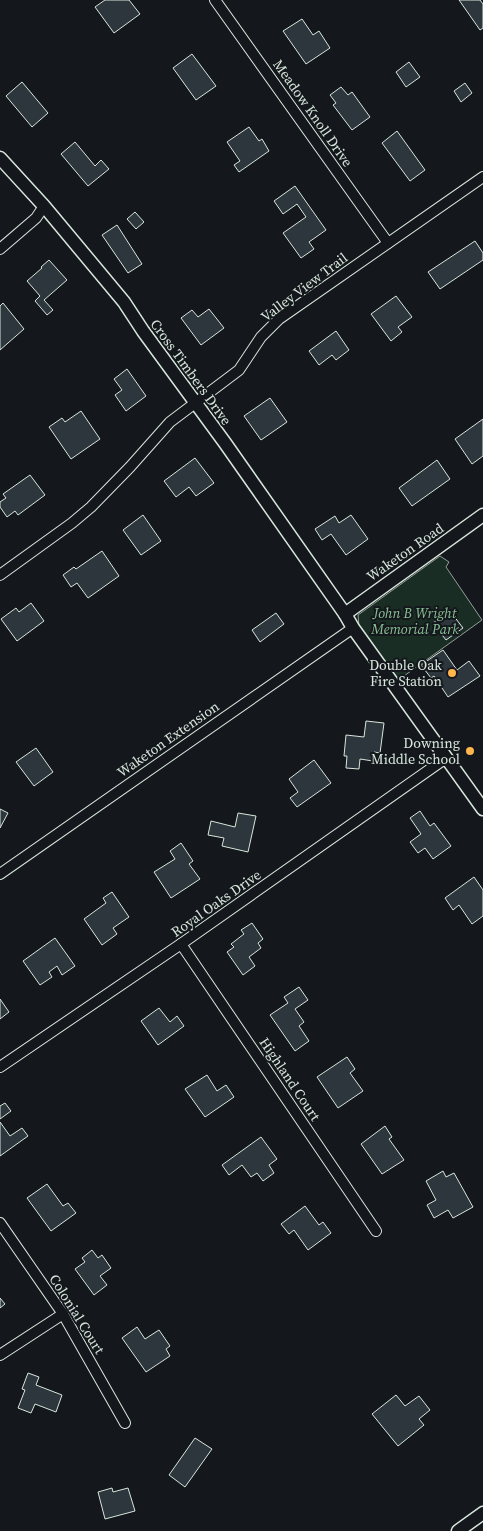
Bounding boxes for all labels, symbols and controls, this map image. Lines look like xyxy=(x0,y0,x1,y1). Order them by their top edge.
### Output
street label: Meadow Knoll Drive xyxy=(268,55,358,171)
street label: Valley View Trail xyxy=(256,248,352,326)
street label: Cross Timbers Drive xyxy=(146,315,236,429)
street label: Waketon Road xyxy=(362,518,448,586)
park label: John B Wright Memorial Park xyxy=(370,603,459,639)
place label: Double Oak Fire Station xyxy=(369,655,443,691)
marker: Double Oak Fire Station xyxy=(446,667,458,679)
street label: Waketon Extension xyxy=(113,696,224,782)
place label: Downing Middle School xyxy=(371,733,460,769)
marker: Downing Middle School xyxy=(464,745,476,757)
street label: Royal Oaks Drive xyxy=(167,865,265,941)
street label: Highland Court xyxy=(255,1033,326,1125)
street label: Colonial Court xyxy=(44,1270,110,1358)

